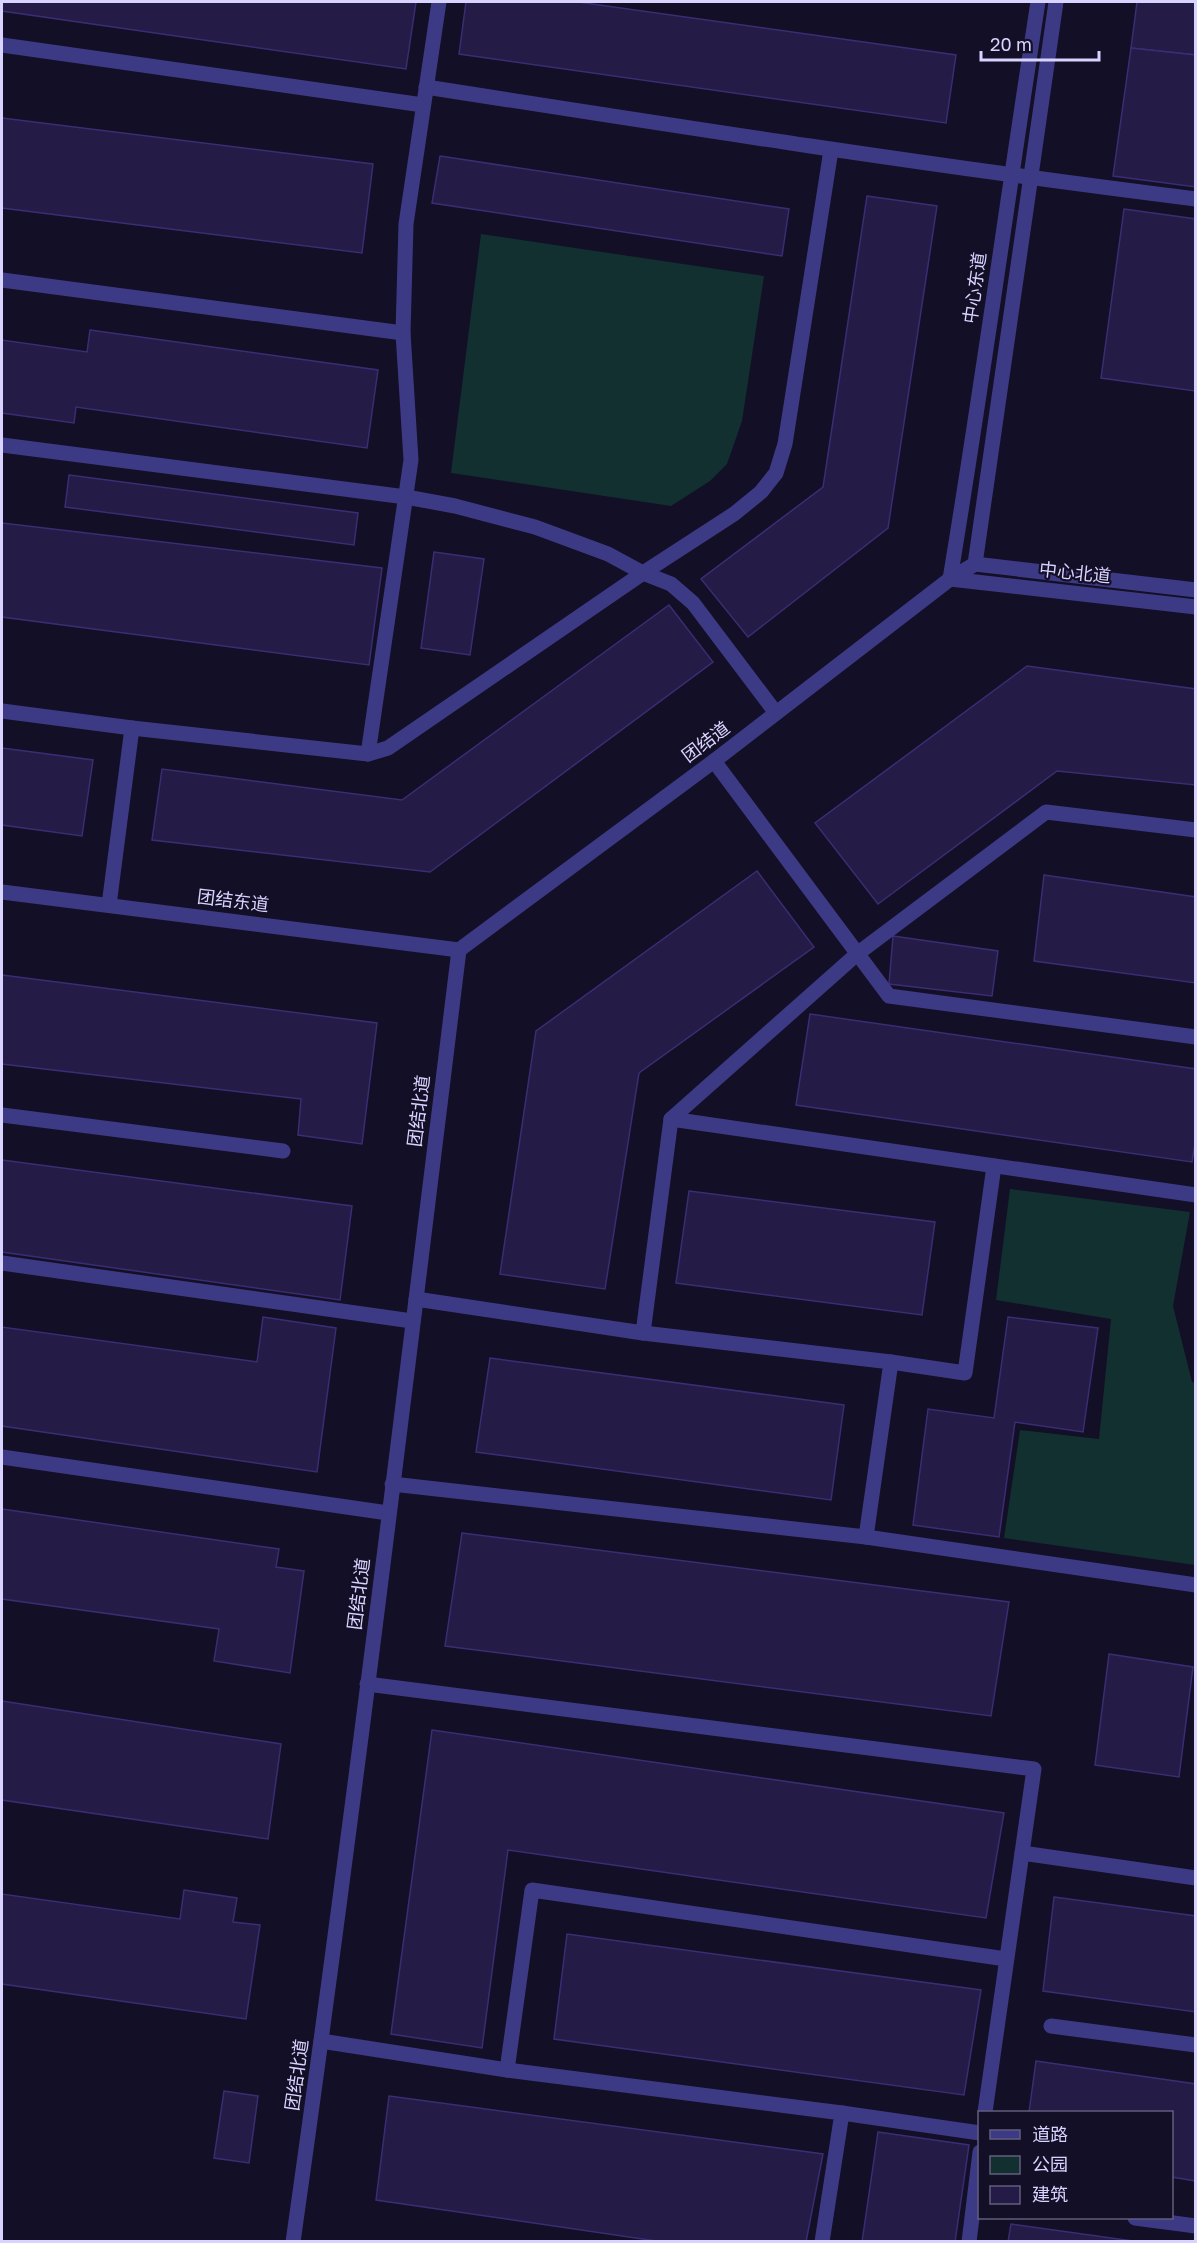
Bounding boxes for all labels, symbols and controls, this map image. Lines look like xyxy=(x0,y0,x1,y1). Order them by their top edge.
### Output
scale bar xyxy=(981,24,1100,62)
text: 20 m xyxy=(990,33,1032,55)
street label: 中心东道 xyxy=(958,251,990,325)
street label: 中心北道 xyxy=(1038,557,1112,587)
street label: 团结道 xyxy=(677,716,734,766)
street label: 团结东道 xyxy=(196,885,270,915)
street label: 团结北道 xyxy=(403,1074,433,1148)
street label: 团结北道 xyxy=(343,1557,373,1631)
street label: 团结北道 xyxy=(280,2038,312,2112)
legend xyxy=(978,2111,1173,2219)
text: 道路 xyxy=(1032,2123,1068,2145)
text: 公园 xyxy=(1032,2153,1068,2175)
text: 建筑 xyxy=(1032,2183,1068,2205)

